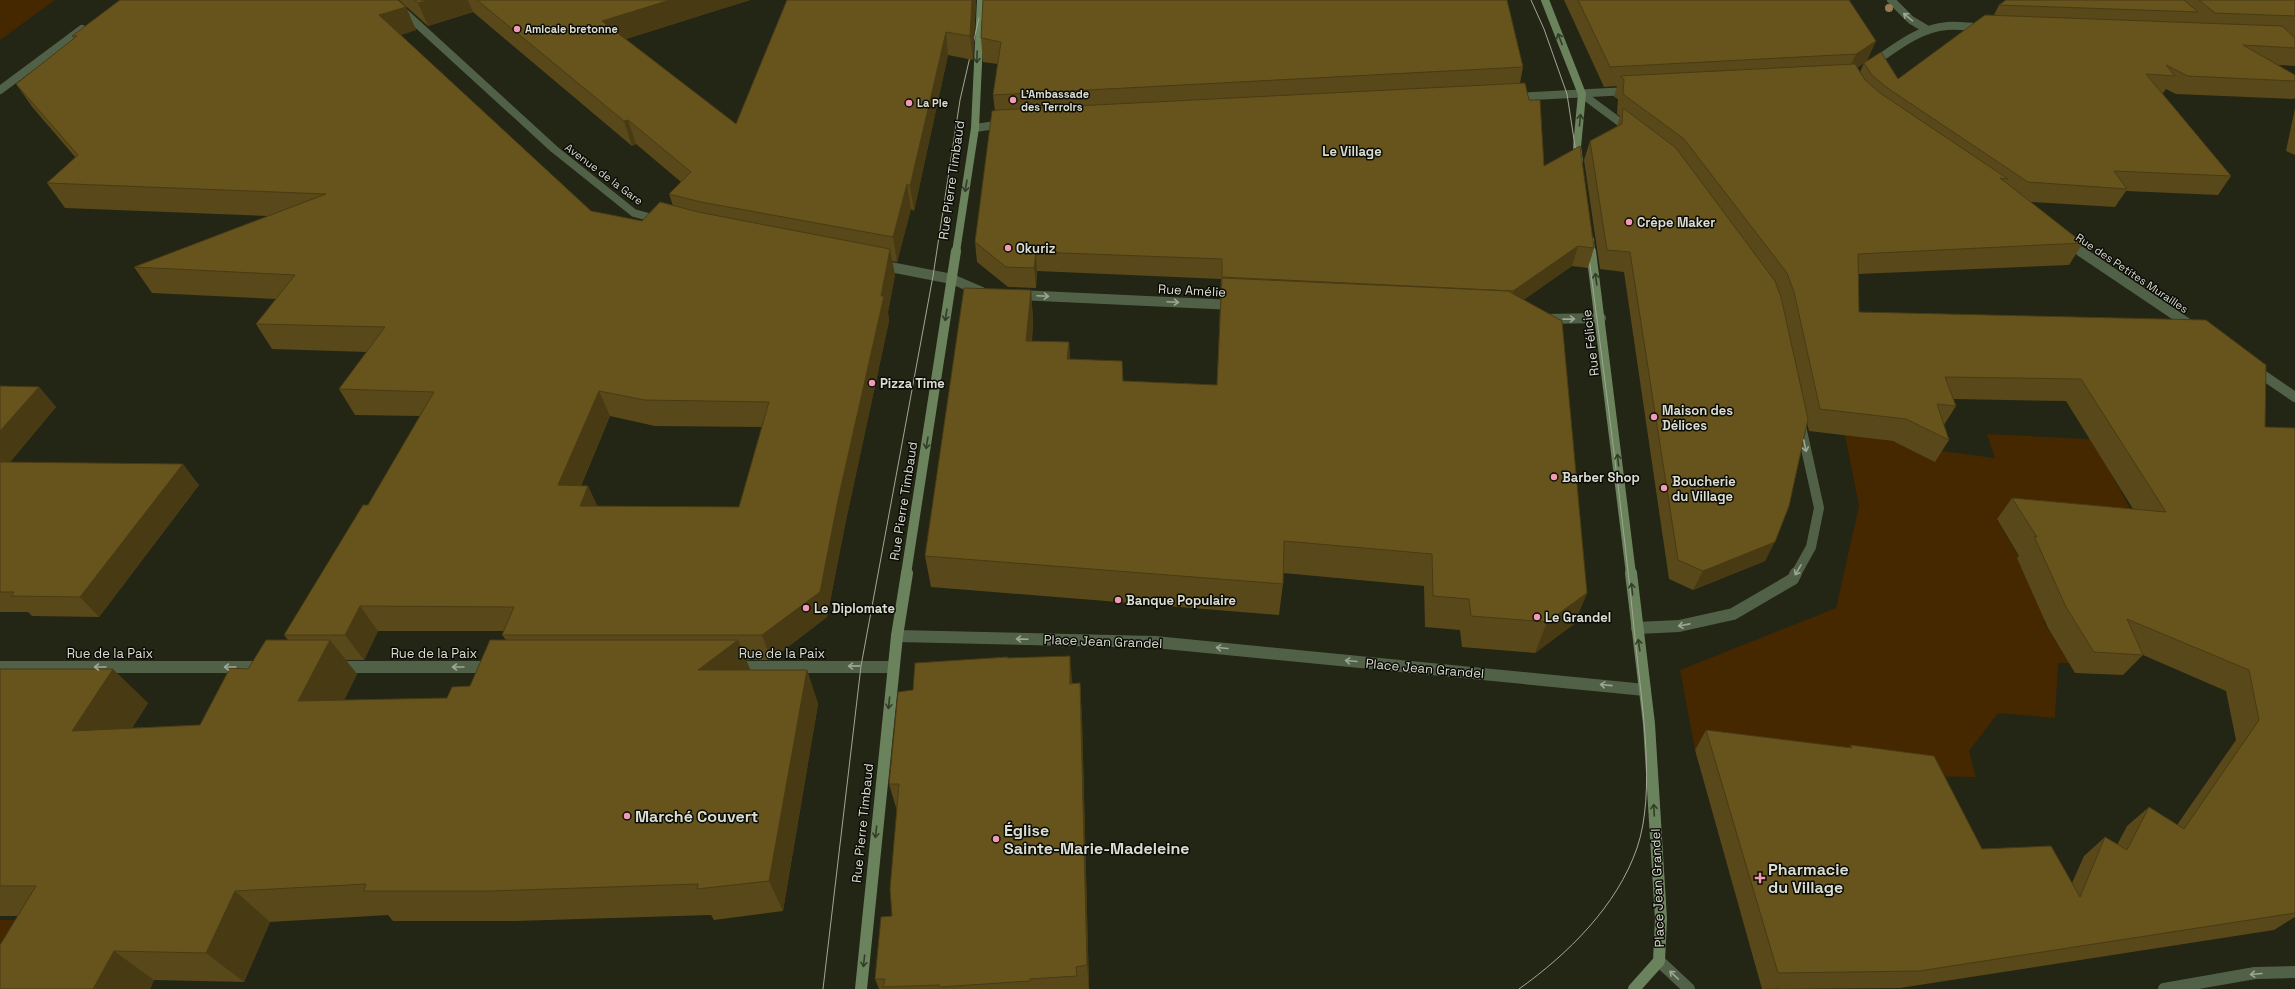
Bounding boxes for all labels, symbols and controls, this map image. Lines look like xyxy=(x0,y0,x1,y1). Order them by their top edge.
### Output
one-way arrow xyxy=(1903,12,1913,21)
place label: Amicale bretonne xyxy=(525,22,618,36)
marker: Amicale bretonne xyxy=(512,24,522,34)
one-way arrow xyxy=(1556,33,1564,45)
one-way arrow xyxy=(974,50,981,63)
place label: L'Ambassade des Terroirs xyxy=(1021,87,1089,114)
marker: L'Ambassade des Terroirs xyxy=(1008,95,1018,105)
place label: La Pie xyxy=(917,96,948,110)
marker: La Pie xyxy=(904,98,914,108)
one-way arrow xyxy=(1576,114,1583,127)
street label: Rue Pierre Timbaud xyxy=(935,119,968,241)
street label: Avenue de la Gare xyxy=(562,140,646,208)
district label: Le Village xyxy=(1322,143,1382,160)
one-way arrow xyxy=(962,179,970,192)
place label: Crêpe Maker xyxy=(1637,214,1715,231)
marker: Crêpe Maker xyxy=(1624,217,1634,227)
street label: Rue des Petites Murailles xyxy=(2073,230,2191,316)
place label: Okuriz xyxy=(1016,240,1056,257)
marker: Okuriz xyxy=(1003,243,1013,253)
one-way arrow xyxy=(1592,273,1600,286)
street label: Rue Amélie xyxy=(1157,280,1226,301)
one-way arrow xyxy=(1036,292,1049,300)
one-way arrow xyxy=(1166,298,1179,306)
one-way arrow xyxy=(942,308,950,321)
street label: Rue Félicie xyxy=(1578,309,1603,377)
one-way arrow xyxy=(1562,315,1575,323)
place label: Pizza Time xyxy=(880,375,945,392)
marker: Pizza Time xyxy=(867,378,877,388)
place label: Maison des Délices xyxy=(1662,402,1733,434)
marker: Maison des Délices xyxy=(1649,412,1659,422)
one-way arrow xyxy=(923,436,931,449)
one-way arrow xyxy=(1802,439,1810,452)
street label: Rue Pierre Timbaud xyxy=(886,440,921,562)
one-way arrow xyxy=(1614,454,1621,467)
place label: Barber Shop xyxy=(1562,469,1640,486)
marker: Barber Shop xyxy=(1549,472,1559,482)
place label: Boucherie du Village xyxy=(1672,473,1736,505)
marker: Boucherie du Village xyxy=(1659,483,1669,493)
one-way arrow xyxy=(1794,564,1802,576)
one-way arrow xyxy=(1628,583,1636,596)
place label: Banque Populaire xyxy=(1126,592,1236,609)
marker: Banque Populaire xyxy=(1113,595,1123,605)
place label: Le Diplomate xyxy=(814,600,895,617)
marker: Le Diplomate xyxy=(801,603,811,613)
place label: Le Grandel xyxy=(1545,609,1611,626)
marker: Le Grandel xyxy=(1532,612,1542,622)
one-way arrow xyxy=(1678,621,1691,629)
street label: Place Jean Grandel xyxy=(1043,631,1163,652)
one-way arrow xyxy=(1016,635,1029,643)
one-way arrow xyxy=(1635,639,1643,652)
street label: Rue de la Paix xyxy=(67,645,154,662)
street label: Rue de la Paix xyxy=(391,645,478,662)
street label: Rue de la Paix xyxy=(739,645,826,662)
one-way arrow xyxy=(1216,645,1229,652)
street label: Place Jean Grandel xyxy=(1365,655,1485,682)
one-way arrow xyxy=(1345,657,1358,664)
one-way arrow xyxy=(94,663,107,671)
one-way arrow xyxy=(224,663,237,671)
one-way arrow xyxy=(452,663,465,671)
one-way arrow xyxy=(848,663,861,670)
one-way arrow xyxy=(1600,682,1613,689)
one-way arrow xyxy=(885,696,893,709)
street label: Rue Pierre Timbaud xyxy=(848,762,877,884)
one-way arrow xyxy=(1651,804,1658,817)
place label: Marché Couvert xyxy=(635,806,758,827)
marker: Marché Couvert xyxy=(622,811,632,821)
place label: Église Sainte-Marie-Madeleine xyxy=(1004,820,1190,859)
one-way arrow xyxy=(873,825,880,838)
street label: Place Jean Grandel xyxy=(1647,828,1668,948)
marker: Église Sainte-Marie-Madeleine xyxy=(991,834,1001,844)
place label: Pharmacie du Village xyxy=(1768,859,1849,898)
marker: Pharmacie du Village xyxy=(1755,873,1765,883)
one-way arrow xyxy=(860,954,867,967)
one-way arrow xyxy=(1669,970,1679,980)
one-way arrow xyxy=(2250,970,2263,977)

